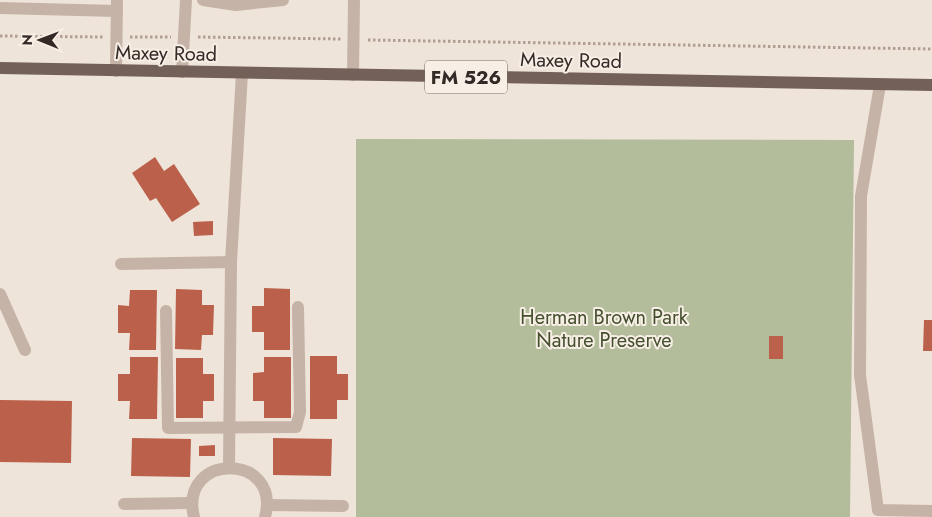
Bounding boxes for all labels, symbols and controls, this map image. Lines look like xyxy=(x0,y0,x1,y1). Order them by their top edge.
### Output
north arrow xyxy=(15,15,65,65)
text: N xyxy=(17,34,37,46)
street label: Maxey Road xyxy=(115,38,217,69)
street label: Maxey Road xyxy=(520,45,622,76)
road number: FM 526 xyxy=(425,61,507,94)
park label: Herman Brown Park Nature Preserve xyxy=(520,303,688,355)

